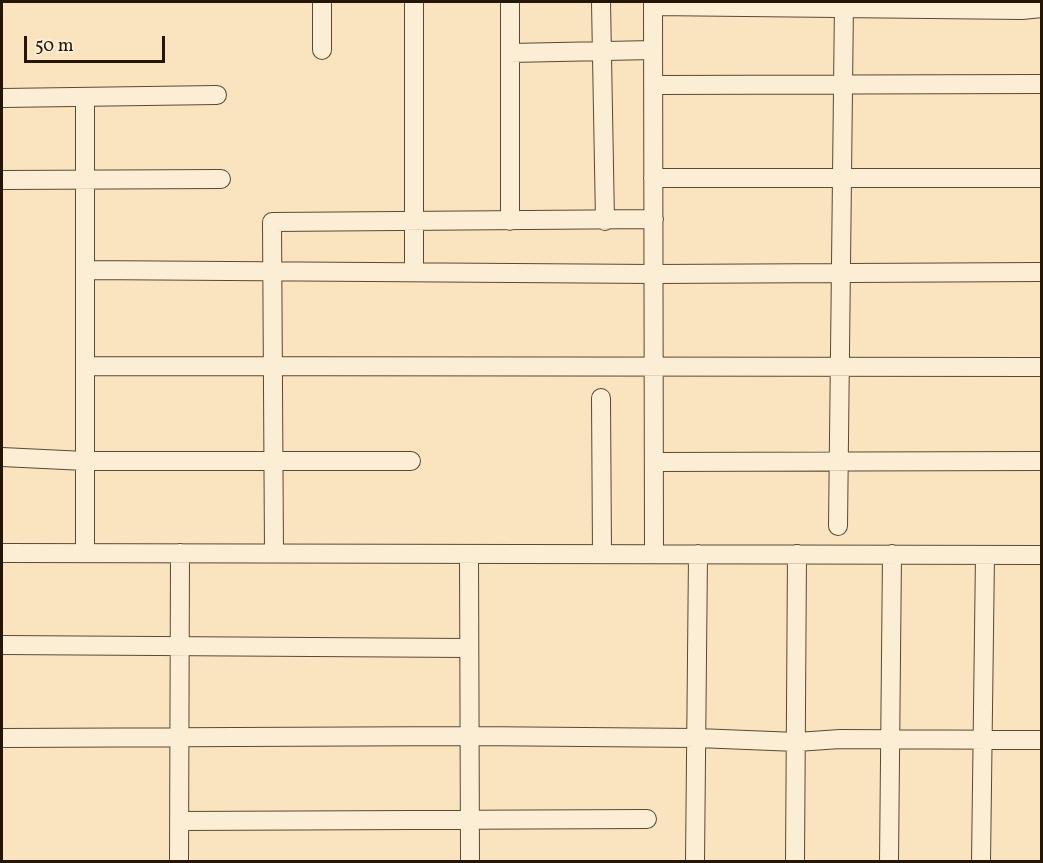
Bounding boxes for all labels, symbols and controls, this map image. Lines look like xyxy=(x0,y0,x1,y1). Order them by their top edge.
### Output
scale bar xyxy=(27,24,168,62)
text: 50 m xyxy=(35,34,74,59)

